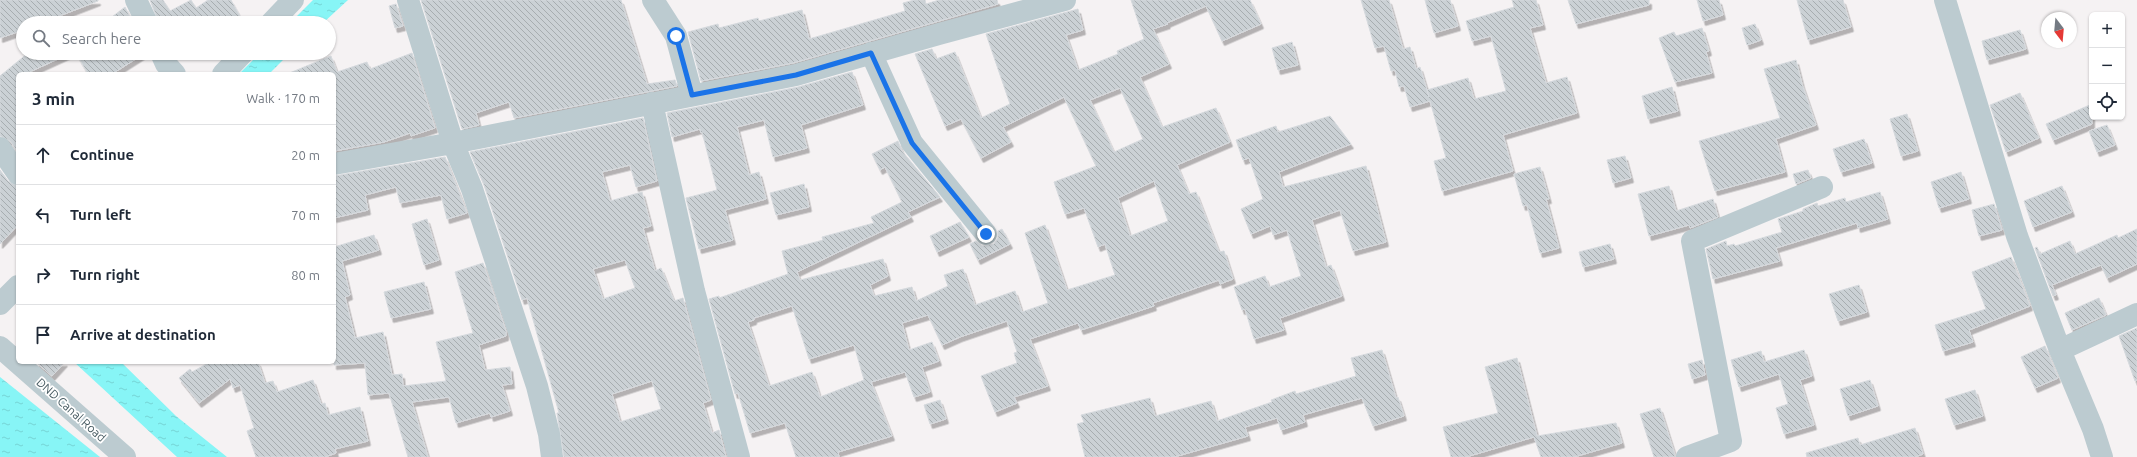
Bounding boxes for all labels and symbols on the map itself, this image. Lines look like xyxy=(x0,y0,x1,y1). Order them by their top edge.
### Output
north arrow xyxy=(2041,12,2077,48)
route start xyxy=(667,27,685,45)
route end xyxy=(977,225,995,243)
street label: DND Canal Road xyxy=(34,375,109,444)

